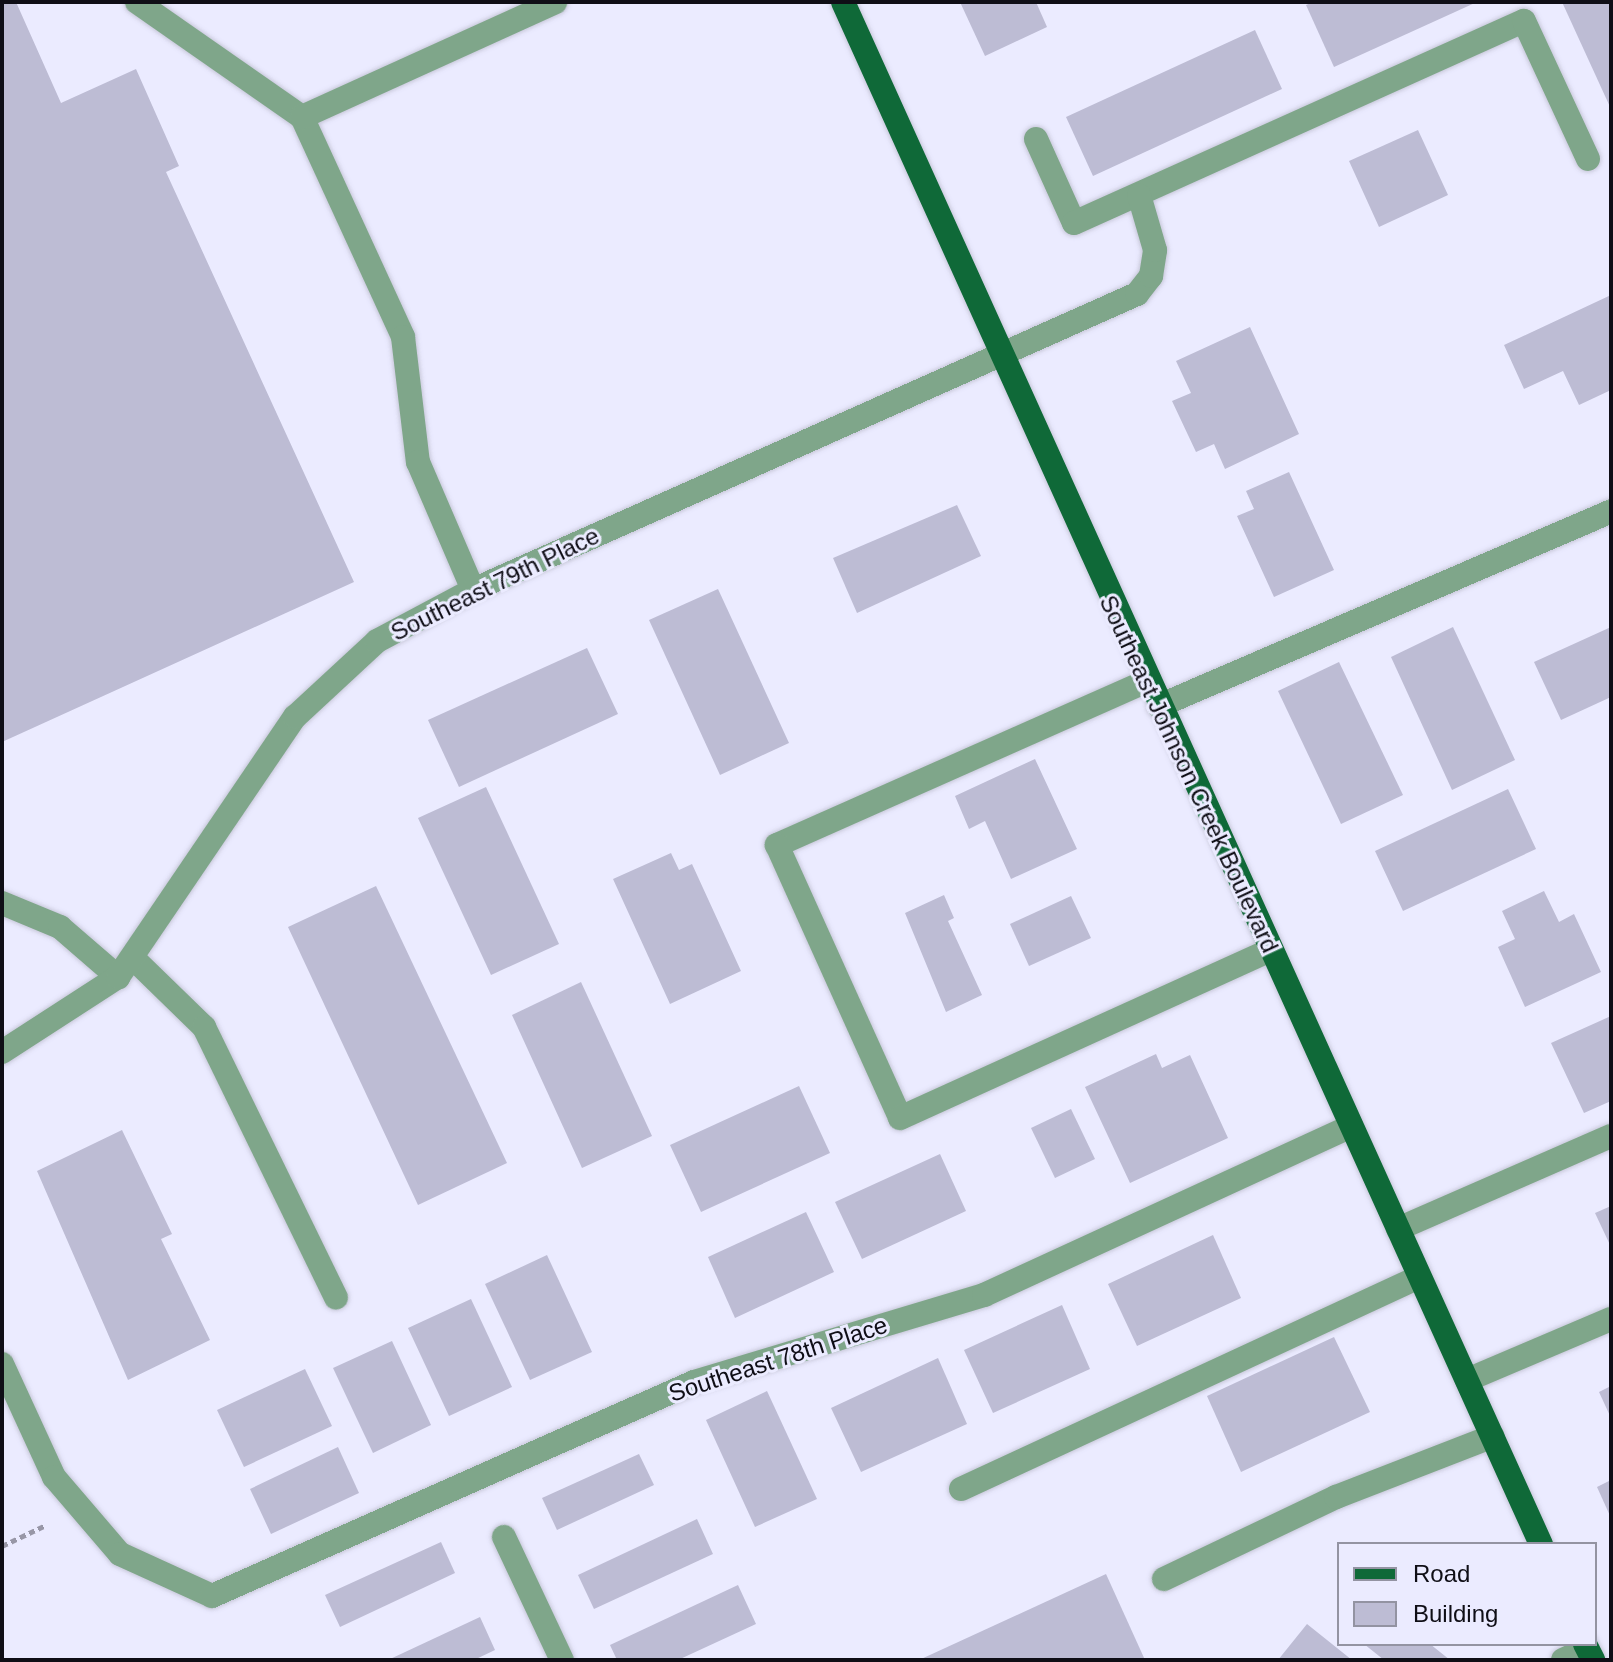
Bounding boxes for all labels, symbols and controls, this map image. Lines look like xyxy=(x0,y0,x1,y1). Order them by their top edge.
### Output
street label: Southeast 79th Place xyxy=(386,521,604,647)
street label: Southeast Johnson Creek Boulevard xyxy=(1093,591,1285,957)
street label: Southeast 78th Place xyxy=(665,1310,891,1408)
legend xyxy=(1337,1542,1597,1646)
text: Road xyxy=(1413,1560,1470,1587)
text: Building xyxy=(1413,1600,1498,1627)

